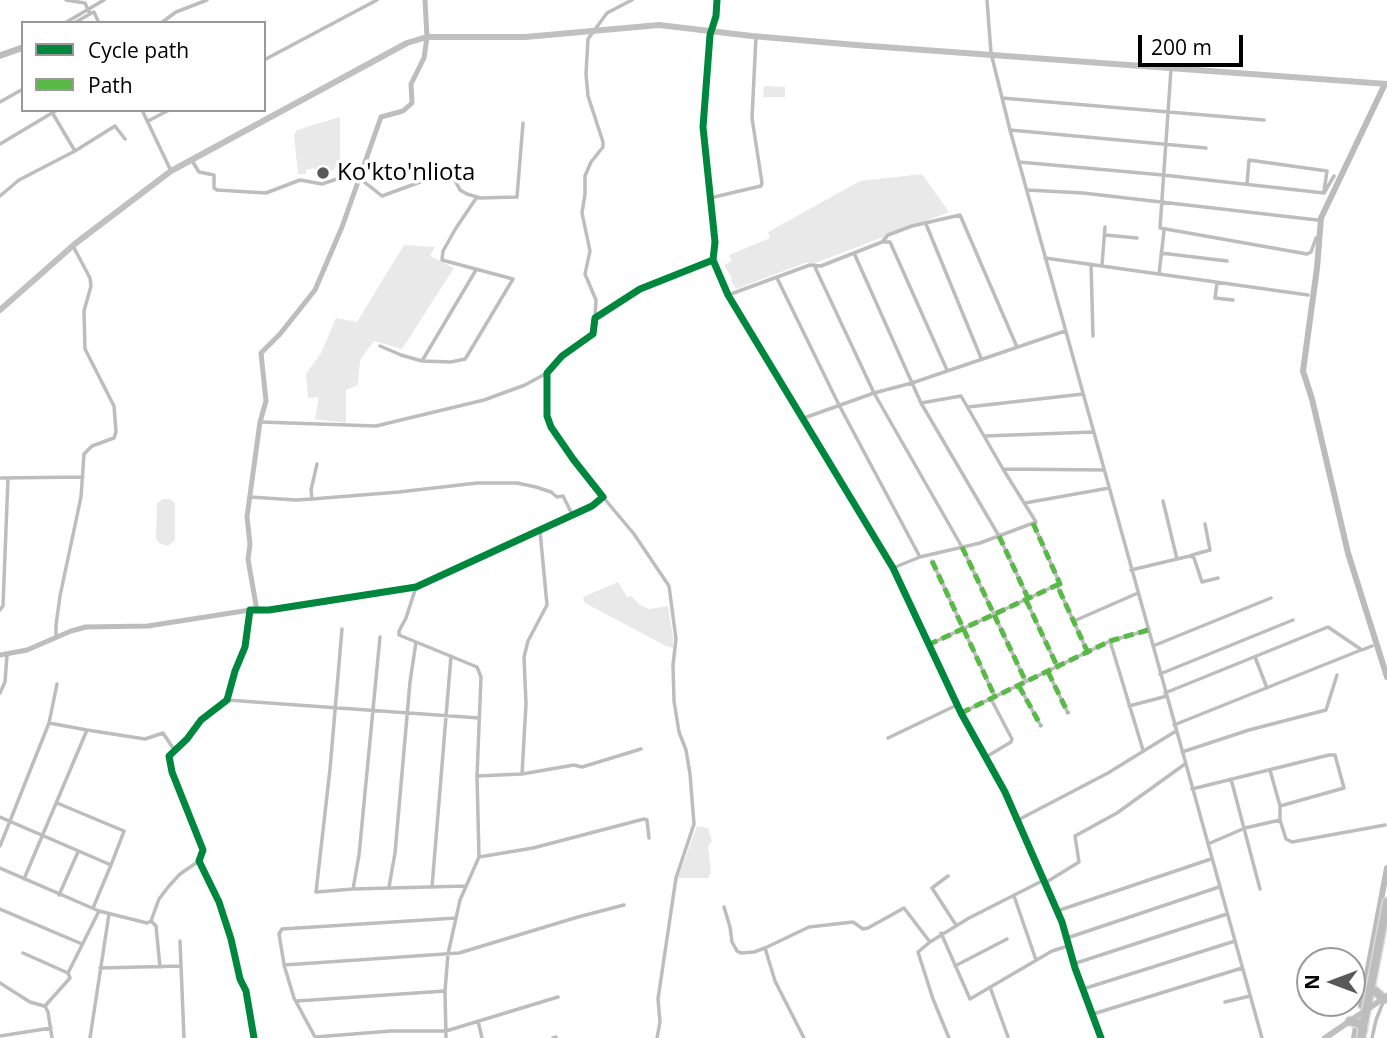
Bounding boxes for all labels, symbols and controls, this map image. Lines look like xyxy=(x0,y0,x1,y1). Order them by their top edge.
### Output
legend xyxy=(21,21,266,112)
scale bar xyxy=(1142,21,1247,65)
text: 200 m xyxy=(1151,33,1212,61)
text: Cycle path xyxy=(88,36,189,64)
text: Path xyxy=(88,71,133,99)
place label: Ko'kto'nliota xyxy=(337,159,475,187)
marker: Ko'kto'nliota xyxy=(315,165,331,181)
north arrow xyxy=(1296,947,1366,1017)
text: N xyxy=(1299,974,1325,990)

